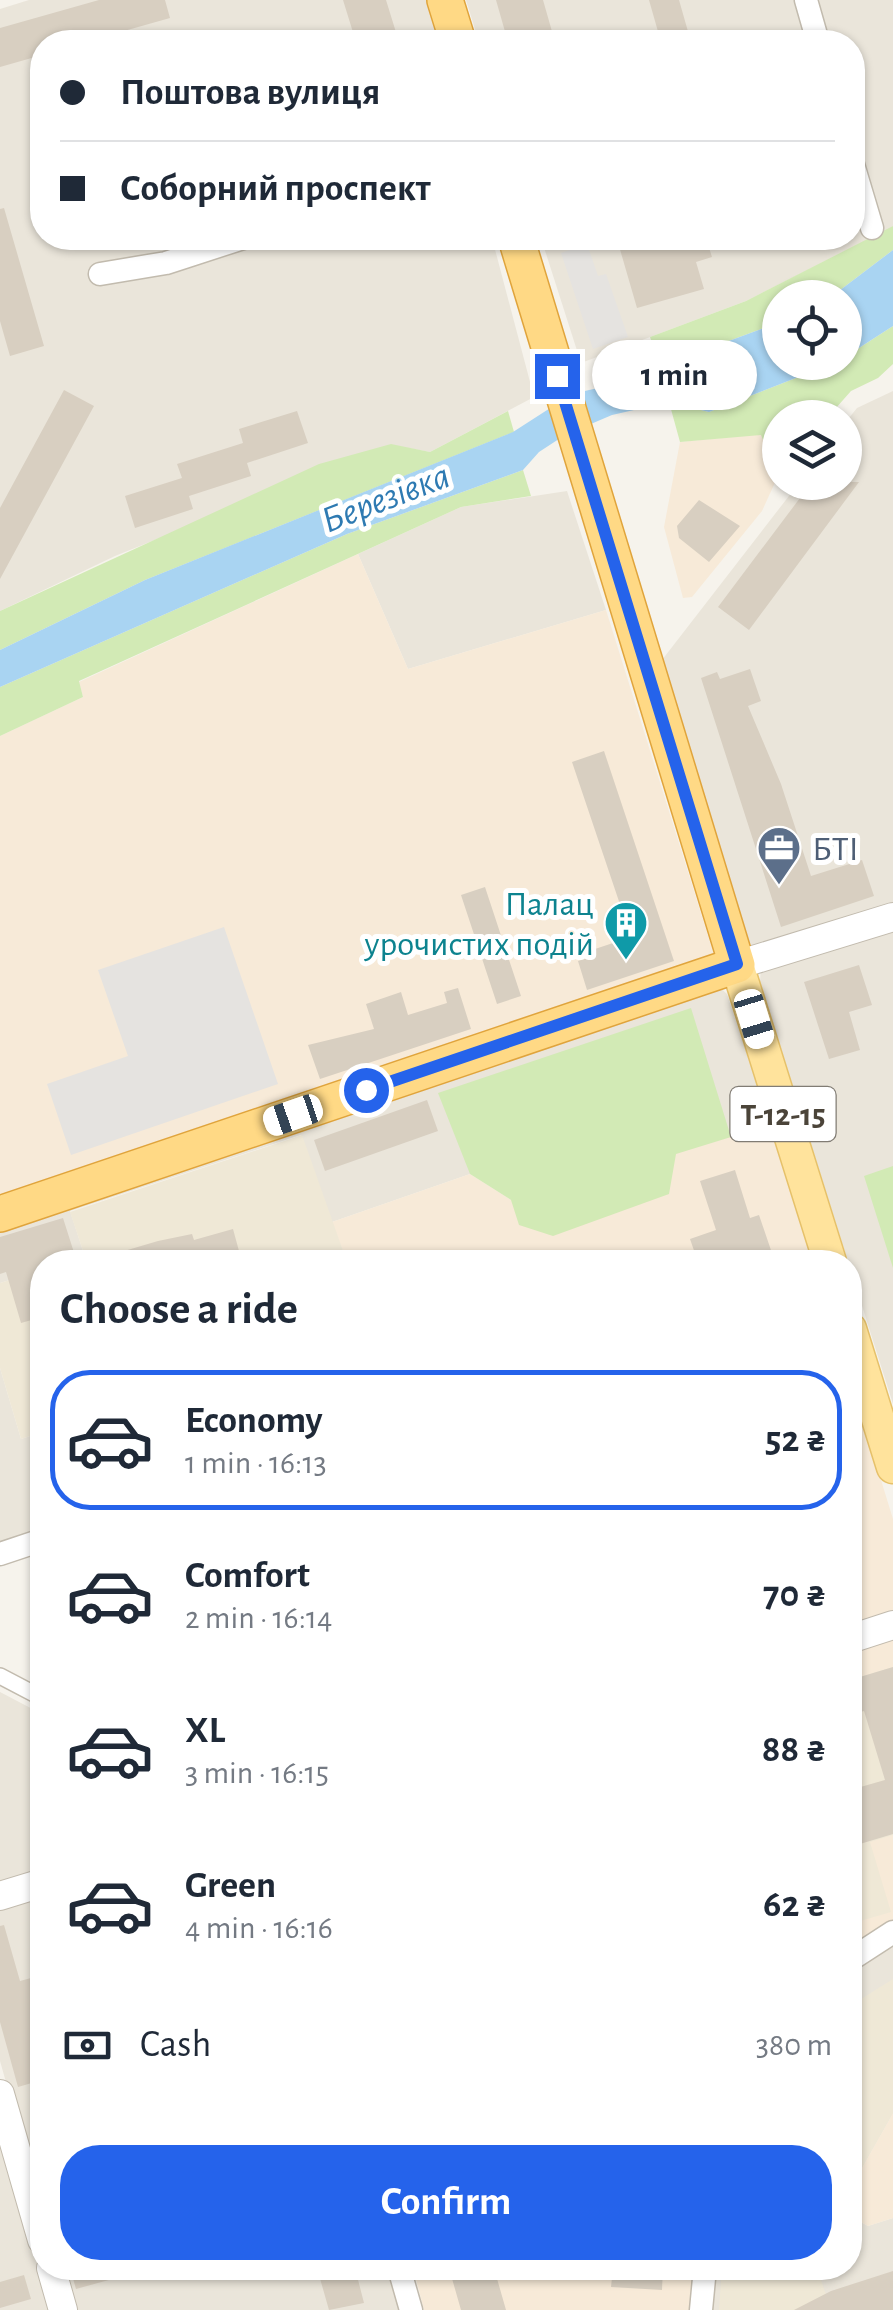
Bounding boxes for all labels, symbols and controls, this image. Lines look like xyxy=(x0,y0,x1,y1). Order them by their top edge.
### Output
text: Поштова вулиця xyxy=(120,74,380,112)
text: Соборний проспект xyxy=(120,170,431,208)
map controls xyxy=(762,280,862,500)
button: locate xyxy=(762,280,862,380)
callout: 1 min xyxy=(592,341,757,411)
route end xyxy=(535,354,580,399)
text: 1 min xyxy=(641,359,708,391)
button: layers xyxy=(762,400,862,500)
water label: Березівка xyxy=(316,457,455,541)
office icon: БТІ xyxy=(756,825,802,886)
place label: БТІ xyxy=(812,832,859,867)
place label: Палац урочистих подій xyxy=(364,887,594,962)
building icon: Палац урочистих подій xyxy=(603,900,649,961)
car xyxy=(731,986,777,1052)
route start xyxy=(344,1068,389,1113)
road number: Т-12-15 xyxy=(730,1087,836,1141)
car xyxy=(260,1091,326,1139)
text: Choose a ride xyxy=(60,1287,298,1332)
icon: car xyxy=(65,1395,155,1485)
text: Economy xyxy=(185,1402,323,1440)
text: 52 ₴ xyxy=(765,1421,827,1459)
text: 1 min · 16:13 xyxy=(185,1447,327,1479)
icon: car xyxy=(65,1550,155,1640)
text: Comfort xyxy=(185,1557,310,1595)
text: 70 ₴ xyxy=(763,1576,827,1614)
text: 2 min · 16:14 xyxy=(185,1602,332,1634)
icon: car xyxy=(65,1705,155,1795)
text: XL xyxy=(185,1712,225,1750)
text: 88 ₴ xyxy=(762,1731,827,1769)
text: 3 min · 16:15 xyxy=(185,1757,329,1789)
icon: car xyxy=(65,1860,155,1950)
text: Green xyxy=(185,1867,276,1905)
text: 62 ₴ xyxy=(763,1886,827,1924)
text: 4 min · 16:16 xyxy=(185,1912,333,1944)
icon: cash xyxy=(60,2018,115,2073)
text: Cash xyxy=(140,2026,211,2064)
text: 380 m xyxy=(756,2029,832,2061)
button: Confirm xyxy=(60,2145,832,2260)

